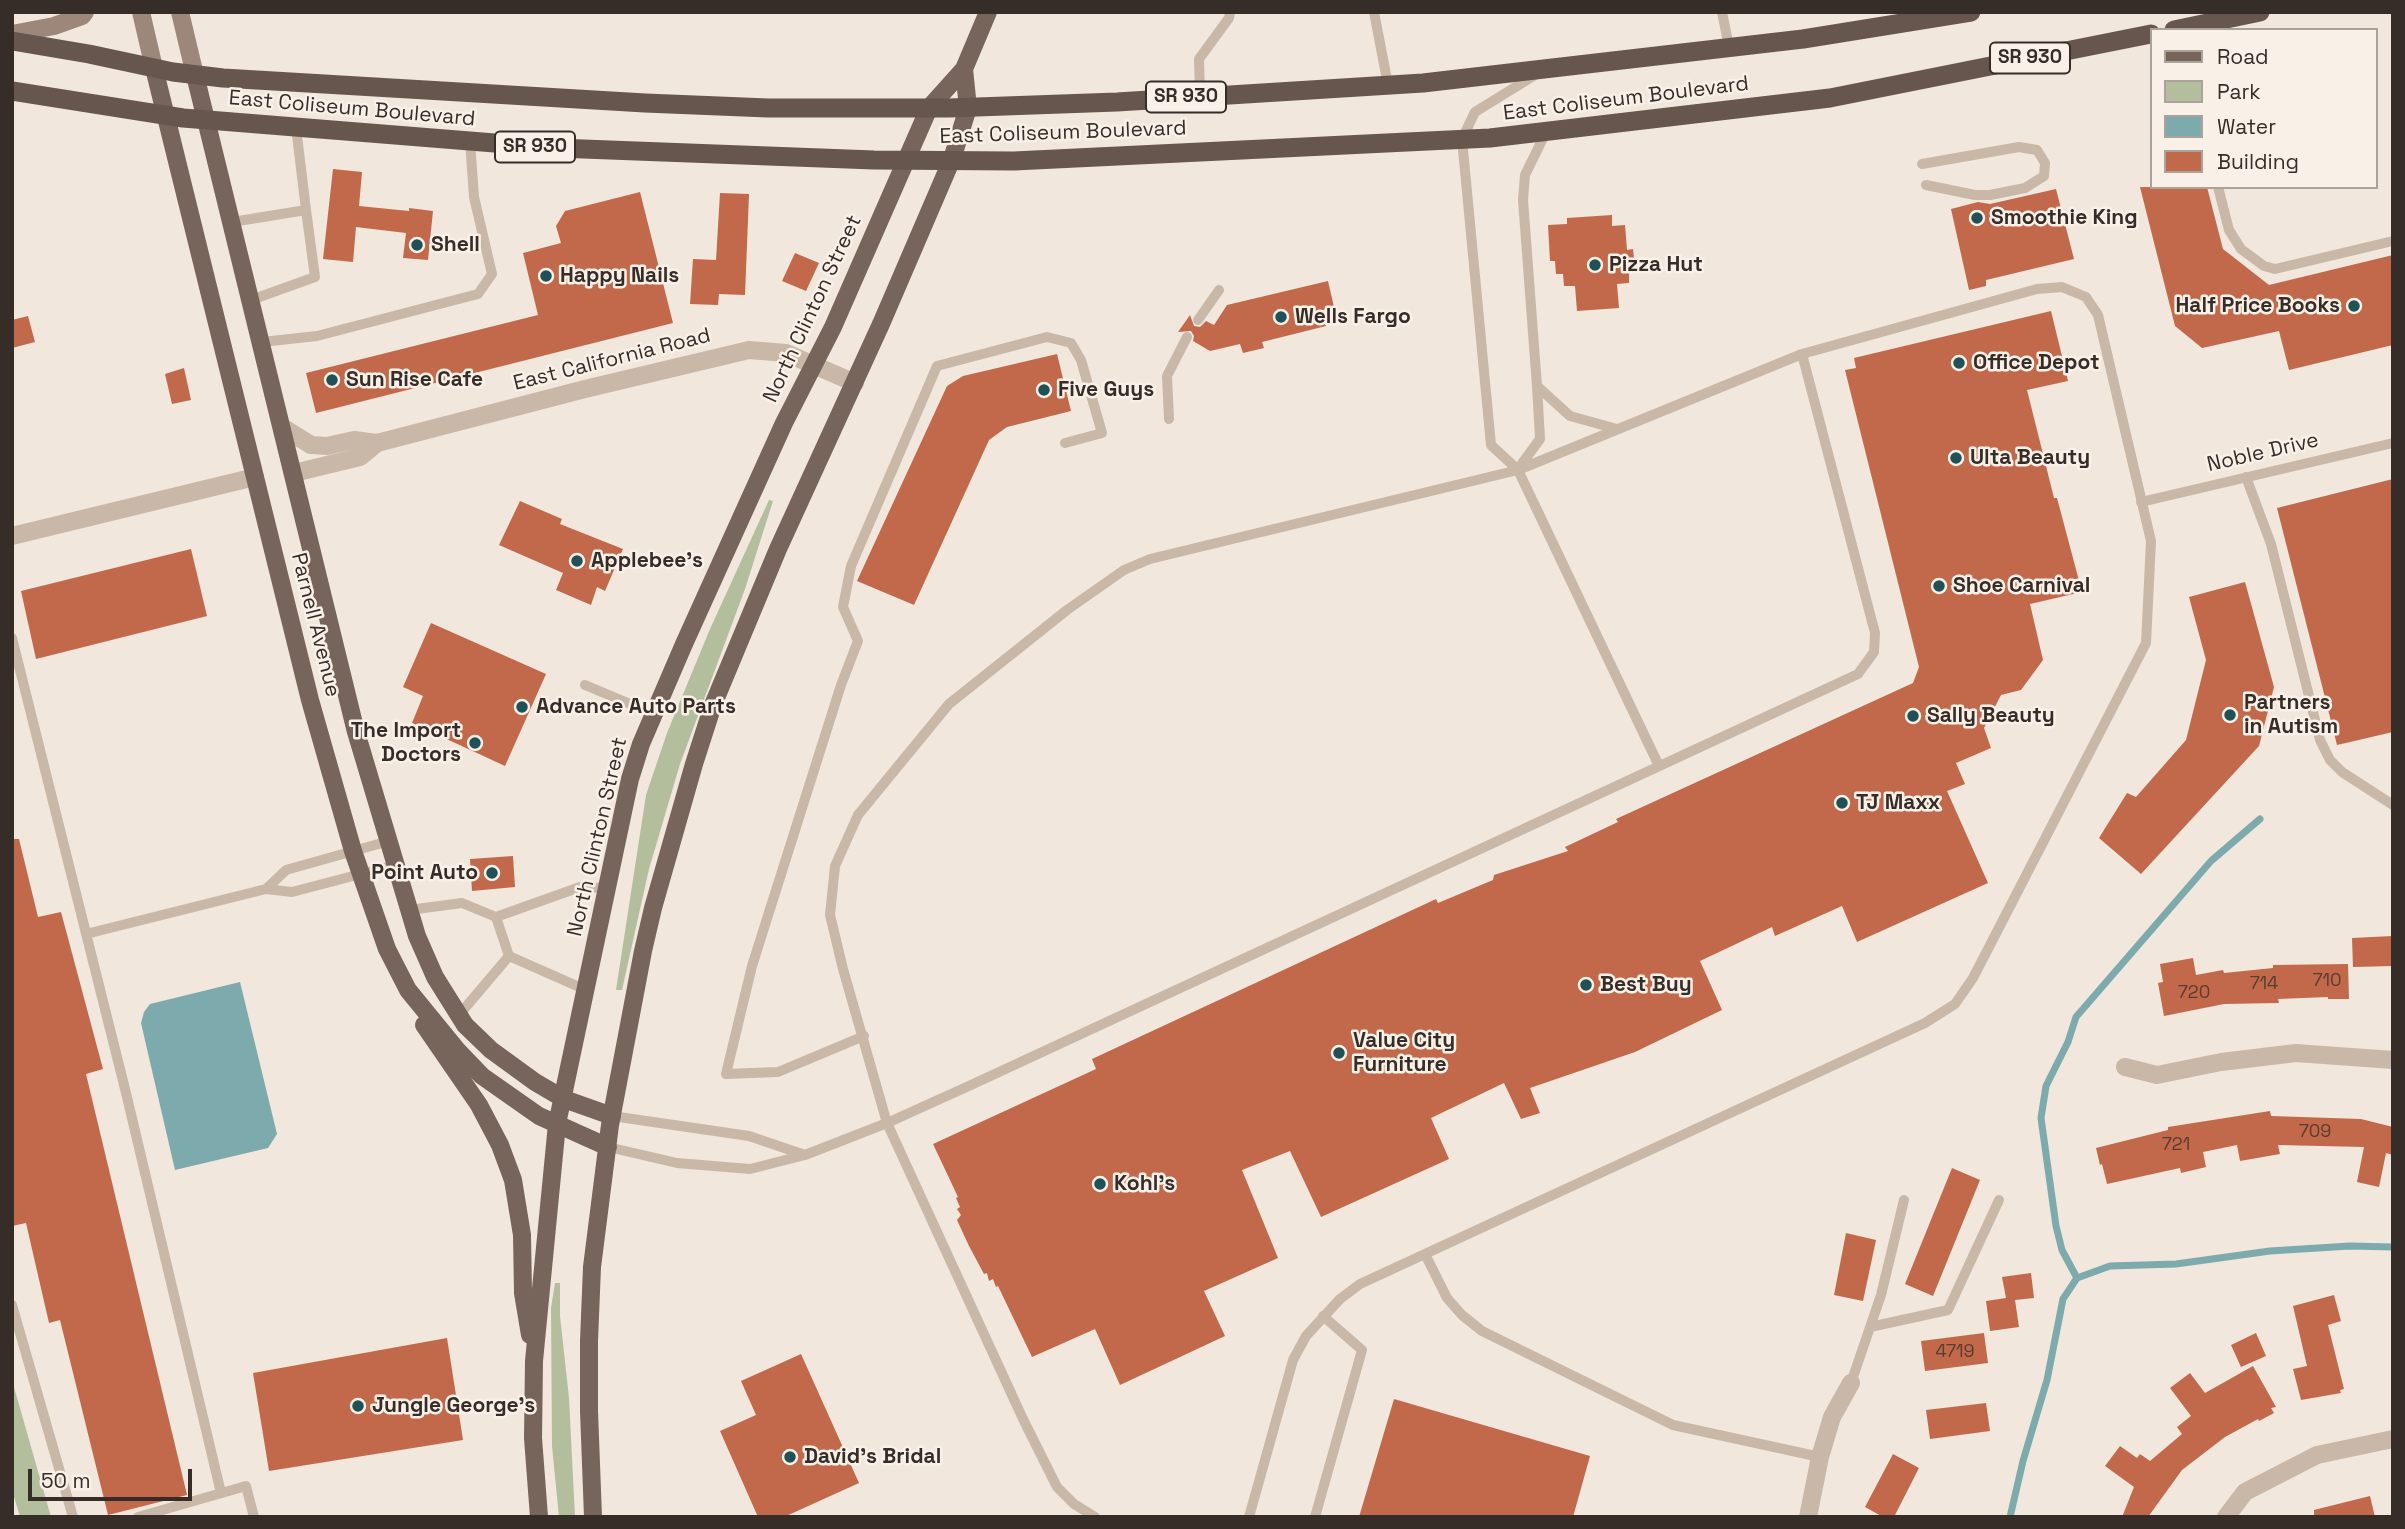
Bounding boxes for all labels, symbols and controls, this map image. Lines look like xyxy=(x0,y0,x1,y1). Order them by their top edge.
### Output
legend xyxy=(2150,28,2377,189)
road number: SR 930 xyxy=(1990,43,2070,74)
text: Road xyxy=(2217,43,2269,70)
street label: East Coliseum Boulevard xyxy=(1502,71,1750,127)
text: Park xyxy=(2217,78,2261,105)
road number: SR 930 xyxy=(1146,82,1226,113)
street label: East Coliseum Boulevard xyxy=(228,86,476,132)
text: Water xyxy=(2217,113,2276,140)
street label: East Coliseum Boulevard xyxy=(939,116,1187,150)
road number: SR 930 xyxy=(495,132,575,162)
text: Building xyxy=(2217,148,2299,175)
place label: Smoothie King xyxy=(1991,205,2138,231)
marker: Smoothie King xyxy=(1969,210,1985,226)
street label: North Clinton Street xyxy=(759,211,867,407)
place label: Shell xyxy=(431,232,480,258)
marker: Shell xyxy=(409,237,425,253)
place label: Pizza Hut xyxy=(1609,252,1703,278)
marker: Pizza Hut xyxy=(1587,257,1603,273)
place label: Happy Nails xyxy=(560,263,679,289)
marker: Happy Nails xyxy=(538,268,554,284)
place label: Half Price Books xyxy=(2175,293,2340,319)
marker: Half Price Books xyxy=(2346,298,2362,314)
place label: Wells Fargo xyxy=(1295,304,1411,330)
marker: Wells Fargo xyxy=(1273,309,1289,325)
street label: East California Road xyxy=(511,323,713,397)
place label: Office Depot xyxy=(1973,350,2100,376)
marker: Office Depot xyxy=(1951,355,1967,371)
place label: Sun Rise Cafe xyxy=(346,367,483,393)
marker: Sun Rise Cafe xyxy=(324,372,340,388)
place label: Five Guys xyxy=(1058,377,1154,403)
marker: Five Guys xyxy=(1036,382,1052,398)
street label: Noble Drive xyxy=(2205,428,2321,478)
place label: Ulta Beauty xyxy=(1970,445,2090,471)
marker: Ulta Beauty xyxy=(1948,450,1964,466)
place label: Applebee's xyxy=(591,548,703,574)
street label: Parnell Avenue xyxy=(285,550,345,700)
marker: Applebee's xyxy=(569,553,585,569)
place label: Shoe Carnival xyxy=(1953,573,2090,599)
marker: Shoe Carnival xyxy=(1931,578,1947,594)
place label: Partners in Autism xyxy=(2244,690,2338,740)
place label: Advance Auto Parts xyxy=(536,694,736,720)
marker: Advance Auto Parts xyxy=(514,699,530,715)
place label: Sally Beauty xyxy=(1927,703,2055,729)
marker: Partners in Autism xyxy=(2222,707,2238,723)
marker: Sally Beauty xyxy=(1905,708,1921,724)
place label: The Import Doctors xyxy=(351,718,461,768)
marker: The Import Doctors xyxy=(467,735,483,751)
street label: North Clinton Street xyxy=(563,735,633,939)
place label: TJ Maxx xyxy=(1856,790,1940,816)
marker: TJ Maxx xyxy=(1834,795,1850,811)
place label: Point Auto xyxy=(371,860,478,886)
marker: Point Auto xyxy=(484,865,500,881)
house number: 710 xyxy=(2312,970,2342,992)
place label: Best Buy xyxy=(1600,972,1692,998)
house number: 714 xyxy=(2250,973,2278,995)
marker: Best Buy xyxy=(1578,977,1594,993)
house number: 720 xyxy=(2178,982,2210,1004)
place label: Value City Furniture xyxy=(1353,1028,1455,1078)
marker: Value City Furniture xyxy=(1331,1045,1347,1061)
house number: 709 xyxy=(2299,1121,2331,1143)
house number: 721 xyxy=(2162,1134,2190,1156)
place label: Kohl's xyxy=(1114,1171,1175,1197)
marker: Kohl's xyxy=(1092,1176,1108,1192)
house number: 4719 xyxy=(1935,1341,1975,1363)
place label: Jungle George's xyxy=(372,1393,535,1419)
marker: Jungle George's xyxy=(350,1398,366,1414)
place label: David's Bridal xyxy=(804,1444,941,1470)
marker: David's Bridal xyxy=(782,1449,798,1465)
scale bar xyxy=(32,1456,196,1500)
text: 50 m xyxy=(41,1467,91,1494)

